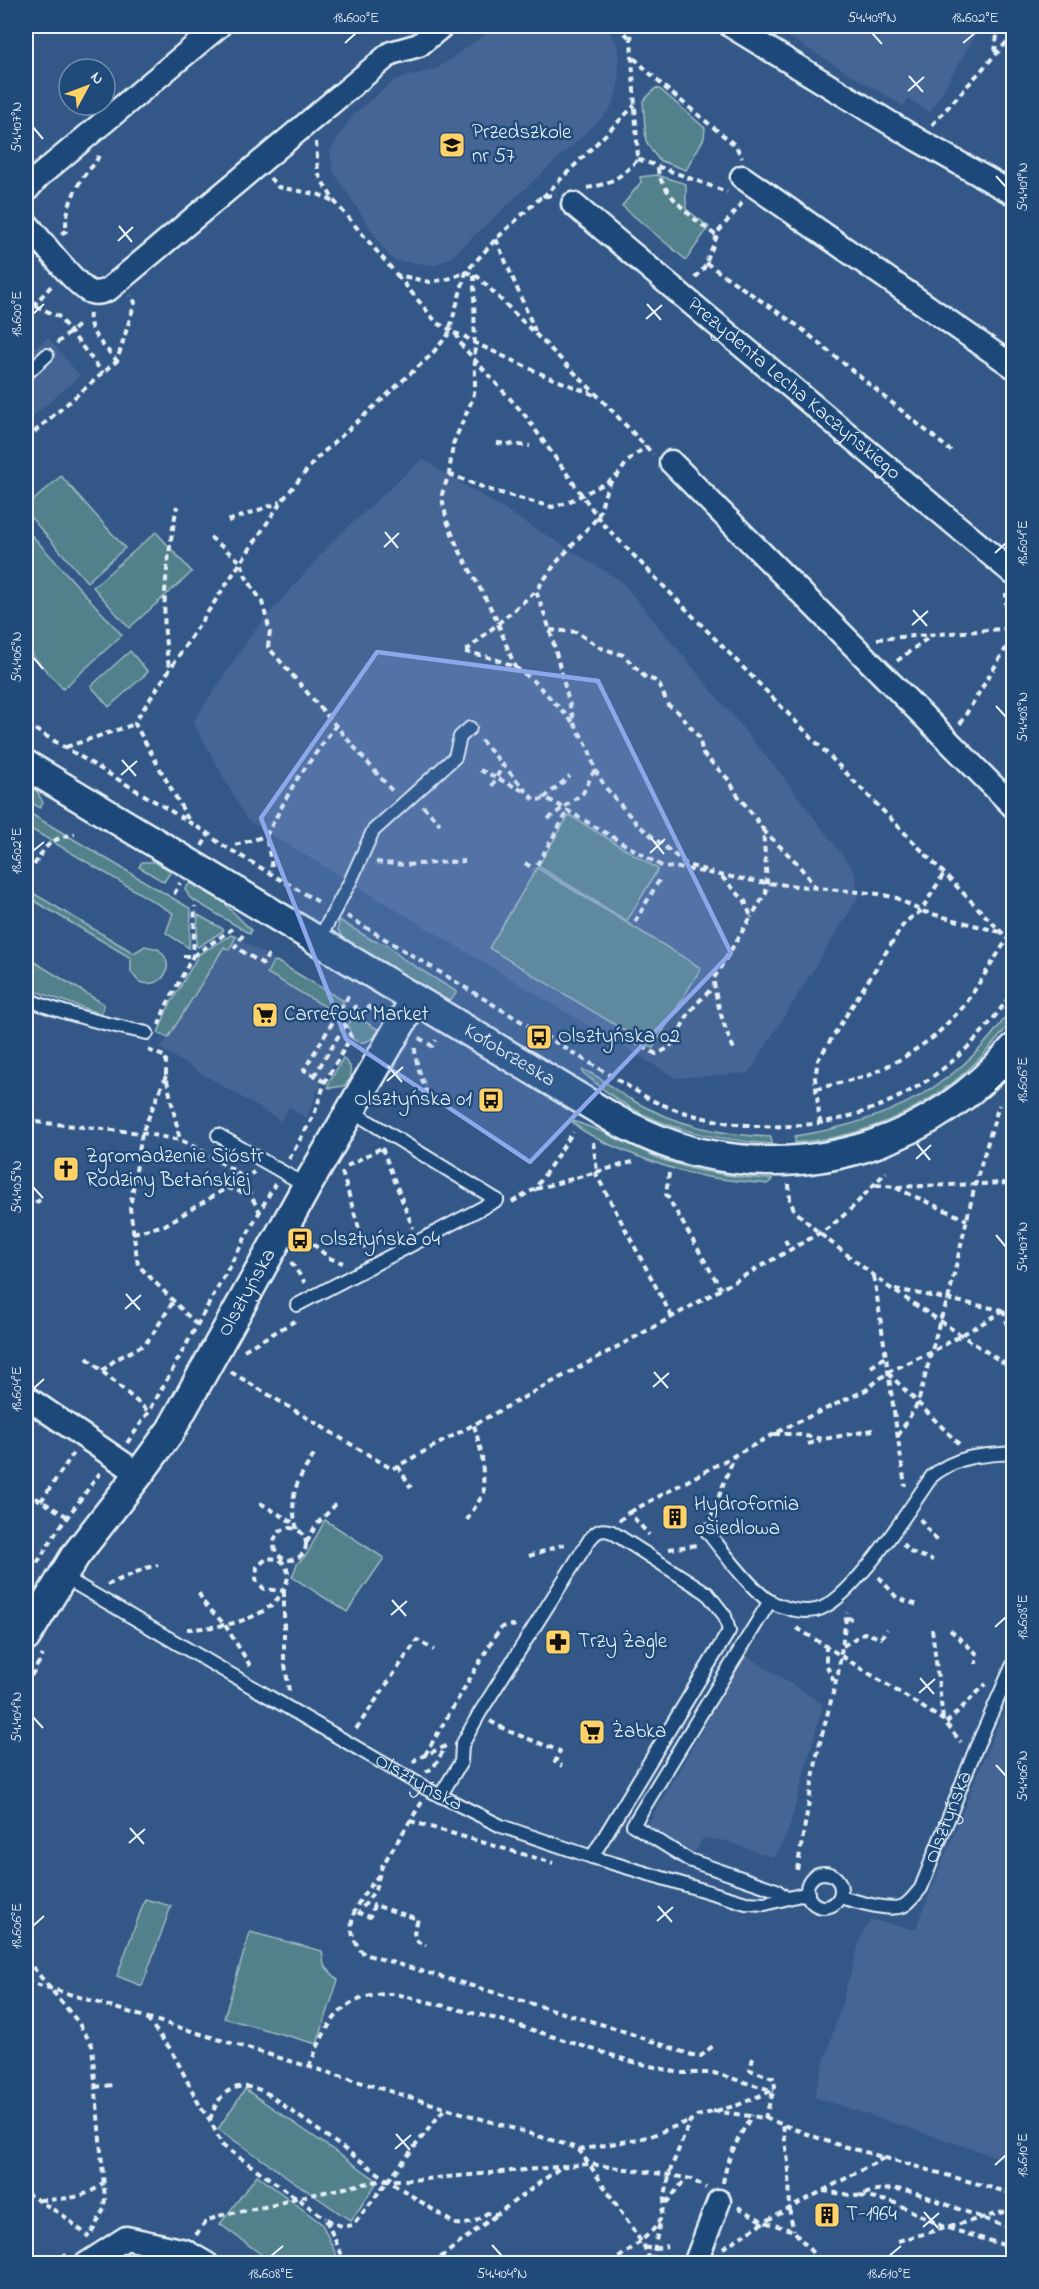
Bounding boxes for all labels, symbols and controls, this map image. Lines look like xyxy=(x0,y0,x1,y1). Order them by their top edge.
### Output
text: 18.600°E xyxy=(333,7,379,29)
text: 54.409°N xyxy=(847,7,897,29)
text: 18.602°E xyxy=(951,7,999,29)
north arrow xyxy=(57,57,117,117)
text: N xyxy=(84,67,110,91)
text: 54.407°N xyxy=(6,102,28,152)
place label: Przedszkole nr 57 xyxy=(472,118,572,172)
school or university icon: Przedszkole nr 57 xyxy=(437,130,467,160)
text: 54.409°N xyxy=(1012,162,1034,212)
street label: Prezydenta Lecha Kaczyńskiego xyxy=(680,290,907,488)
text: 18.600°E xyxy=(6,291,28,337)
text: 18.604°E xyxy=(1012,520,1034,566)
text: 54.406°N xyxy=(6,631,28,683)
text: 54.408°N xyxy=(1012,692,1034,742)
text: 18.602°E xyxy=(6,827,28,875)
supermarket icon: Carrefour Market xyxy=(250,1000,280,1030)
place label: Carrefour Market xyxy=(284,1000,429,1030)
street label: Kołobrzeska xyxy=(458,1016,561,1095)
bus stop icon: Olsztyńska 02 xyxy=(524,1022,554,1052)
place label: Olsztyńska 02 xyxy=(558,1022,680,1054)
text: 18.606°E xyxy=(1012,1057,1034,1103)
place label: Olsztyńska 01 xyxy=(354,1085,472,1117)
bus stop icon: Olsztyńska 01 xyxy=(476,1085,506,1115)
place label: Zgromadzenie Sióstr Rodziny Betańskiej xyxy=(86,1142,264,1198)
church icon: Zgromadzenie Sióstr Rodziny Betańskiej xyxy=(51,1154,81,1184)
text: 54.405°N xyxy=(6,1160,28,1214)
text: 54.407°N xyxy=(1012,1222,1034,1272)
bus stop icon: Olsztyńska 04 xyxy=(285,1225,315,1255)
place label: Olsztyńska 04 xyxy=(320,1225,440,1257)
street label: Olsztyńska xyxy=(211,1243,284,1343)
text: 18.604°E xyxy=(6,1366,28,1412)
place label: Hydrofornia osiedlowa xyxy=(694,1490,799,1544)
building icon: Hydrofornia osiedlowa xyxy=(660,1502,690,1532)
text: 18.608°E xyxy=(1012,1594,1034,1640)
pharmacy icon: Trzy Żagle xyxy=(543,1627,573,1657)
place label: Trzy Żagle xyxy=(578,1627,668,1659)
text: 54.404°N xyxy=(6,1692,28,1742)
supermarket icon: Żabka xyxy=(577,1717,607,1747)
place label: Żabka xyxy=(612,1717,666,1747)
street label: Olsztyńska xyxy=(368,1746,468,1819)
text: 54.406°N xyxy=(1012,1750,1034,1802)
street label: Olsztyńska xyxy=(917,1767,981,1868)
text: 18.606°E xyxy=(6,1903,28,1949)
text: 18.610°E xyxy=(1012,2133,1034,2177)
building icon: T-1964 xyxy=(812,2200,842,2230)
place label: T-1964 xyxy=(846,2200,897,2230)
text: 18.608°E xyxy=(248,2263,294,2285)
text: 54.404°N xyxy=(477,2263,527,2285)
text: 18.610°E xyxy=(867,2263,911,2285)

